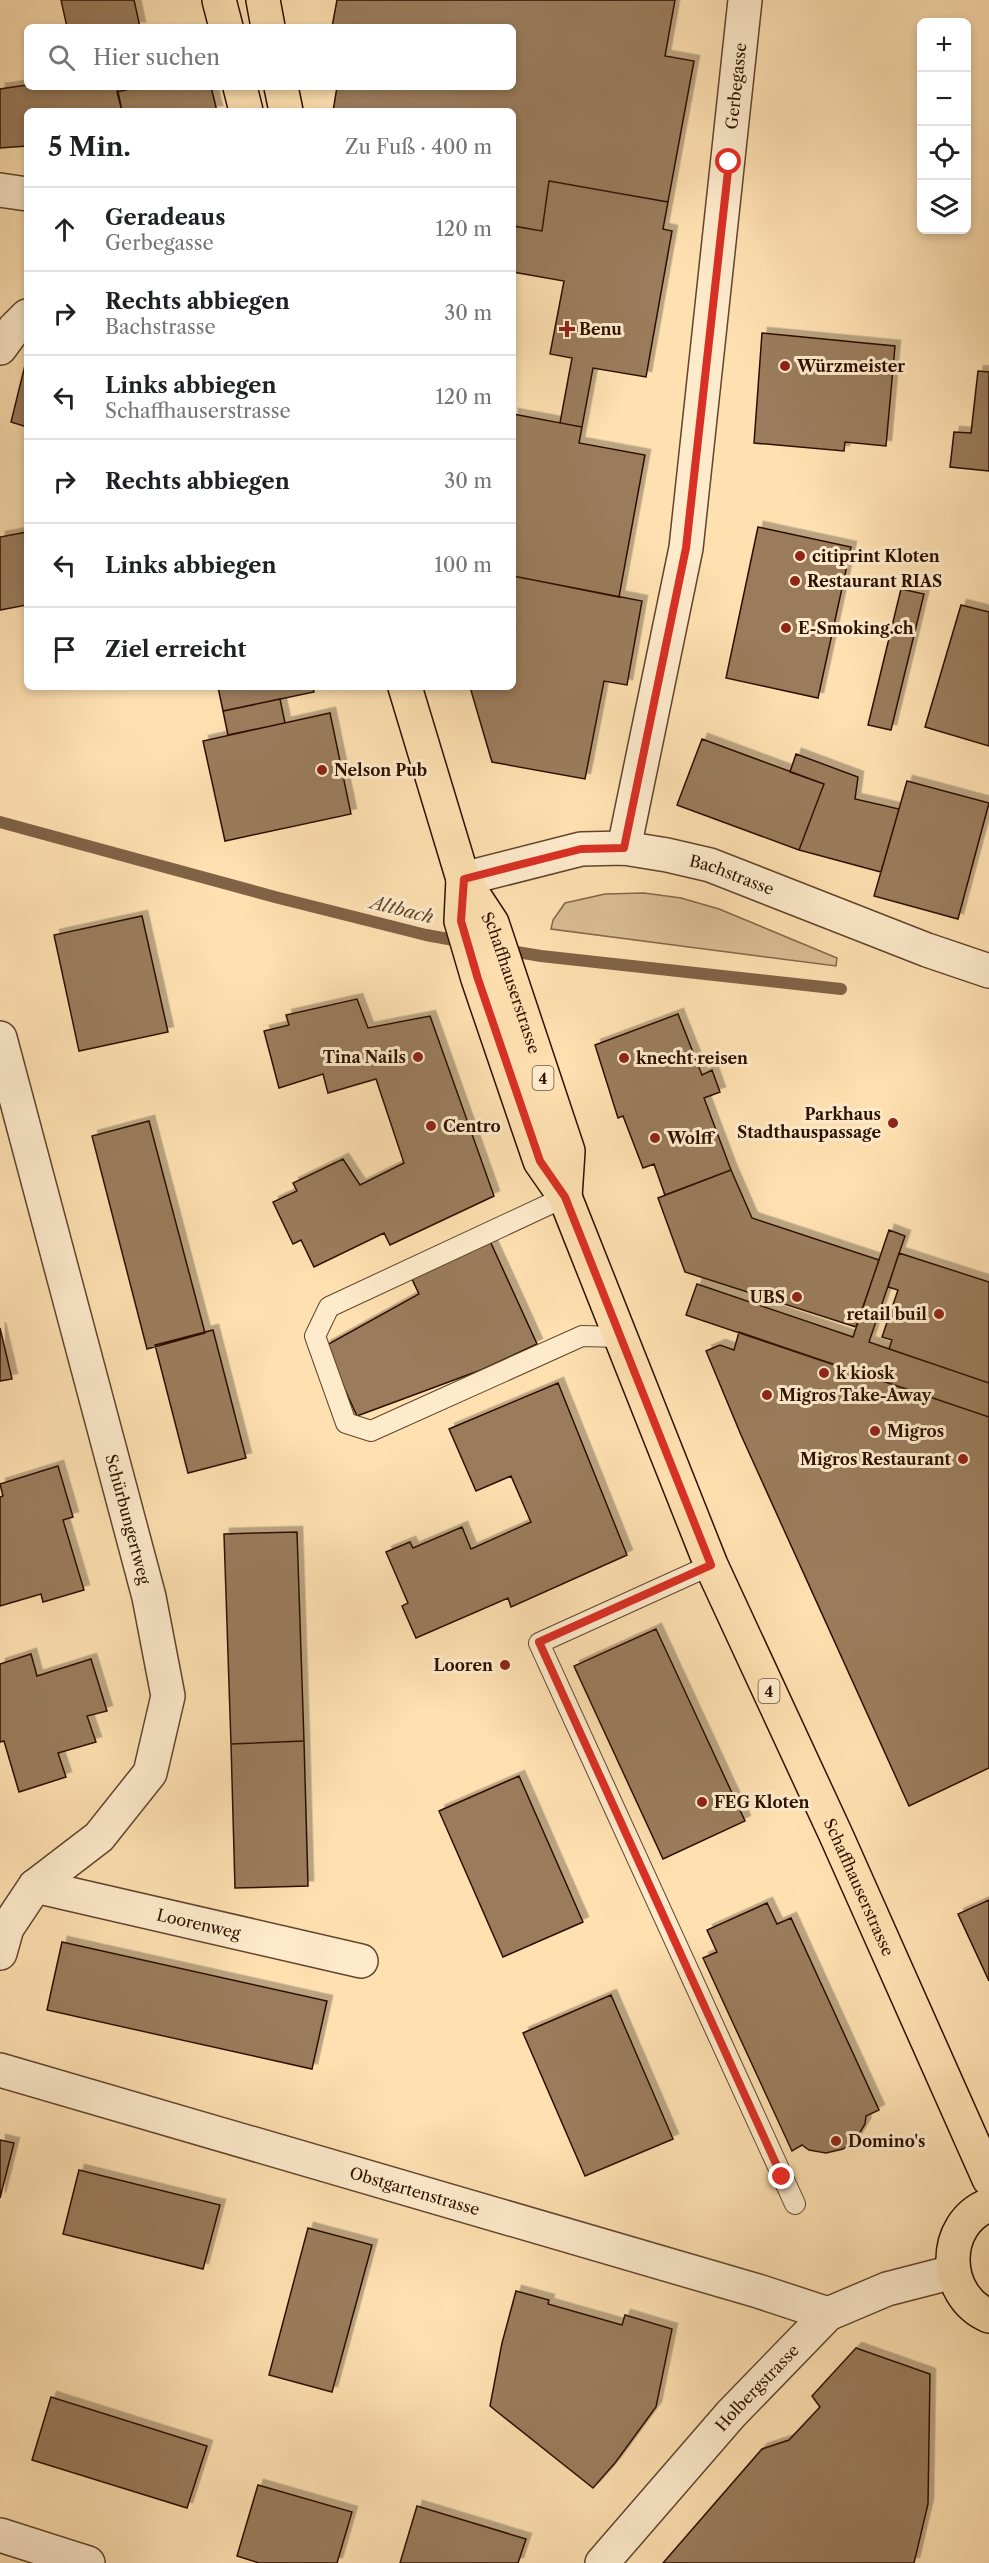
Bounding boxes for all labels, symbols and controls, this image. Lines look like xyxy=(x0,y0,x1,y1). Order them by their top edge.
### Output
map controls xyxy=(917,18,971,234)
button: + xyxy=(917,18,971,72)
search box xyxy=(24,24,516,90)
icon: search xyxy=(45,41,78,74)
street label: Gerbegasse xyxy=(721,42,750,130)
text: Hier suchen xyxy=(93,44,220,71)
button: − xyxy=(917,72,971,126)
button: locate xyxy=(917,126,971,180)
text: 5 Min. xyxy=(48,131,131,163)
text: Zu Fuß · 400 m xyxy=(345,135,492,159)
route start xyxy=(715,148,741,174)
button: layers xyxy=(917,180,971,234)
text: Geradeaus xyxy=(105,204,225,231)
icon: ahead xyxy=(48,213,81,246)
text: 120 m xyxy=(435,217,492,241)
text: Gerbegasse xyxy=(105,231,214,255)
text: Rechts abbiegen xyxy=(105,288,290,315)
icon: right xyxy=(48,297,81,330)
text: 30 m xyxy=(444,301,492,325)
text: Bachstrasse xyxy=(105,315,216,339)
place label: Benu xyxy=(579,319,622,339)
marker: Benu xyxy=(560,322,574,336)
place label: Würzmeister xyxy=(796,356,905,376)
marker: Würzmeister xyxy=(778,359,792,373)
text: Links abbiegen xyxy=(105,372,277,399)
icon: left xyxy=(48,381,81,414)
text: 120 m xyxy=(435,385,492,409)
text: Schaffhauserstrasse xyxy=(105,399,291,423)
icon: right xyxy=(48,465,81,498)
text: Rechts abbiegen xyxy=(105,468,290,495)
text: 30 m xyxy=(444,469,492,493)
place label: citiprint Kloten xyxy=(812,546,940,566)
icon: left xyxy=(48,549,81,582)
marker: citiprint Kloten xyxy=(793,549,807,563)
text: Links abbiegen xyxy=(105,552,277,579)
text: 100 m xyxy=(434,553,492,577)
place label: Restaurant RIAS xyxy=(807,571,942,591)
marker: Restaurant RIAS xyxy=(788,574,802,588)
place label: E-Smoking.ch xyxy=(798,618,914,638)
marker: E-Smoking.ch xyxy=(779,621,793,635)
icon: arrive xyxy=(48,633,81,666)
text: Ziel erreicht xyxy=(105,636,246,663)
place label: Nelson Pub xyxy=(334,760,427,780)
marker: Nelson Pub xyxy=(315,763,329,777)
street label: Bachstrasse xyxy=(687,851,777,899)
water label: Altbach xyxy=(365,891,436,928)
street label: Schaffhauserstrasse xyxy=(477,908,545,1056)
place label: Tina Nails xyxy=(323,1047,406,1067)
place label: knecht reisen xyxy=(636,1048,748,1068)
marker: Tina Nails xyxy=(411,1050,425,1064)
marker: knecht reisen xyxy=(617,1051,631,1065)
road number: 4 xyxy=(532,1066,554,1090)
place label: Parkhaus Stadthauspassage xyxy=(737,1104,881,1142)
place label: Centro xyxy=(443,1116,501,1136)
marker: Parkhaus Stadthauspassage xyxy=(886,1116,900,1130)
marker: Centro xyxy=(424,1119,438,1133)
place label: Wolff xyxy=(666,1128,716,1148)
marker: Wolff xyxy=(648,1131,662,1145)
place label: UBS xyxy=(750,1287,785,1307)
marker: UBS xyxy=(790,1290,804,1304)
place label: retail buil xyxy=(846,1304,927,1324)
marker: retail buil xyxy=(932,1307,946,1321)
place label: k kiosk xyxy=(836,1363,895,1383)
marker: k kiosk xyxy=(817,1366,831,1380)
place label: Migros Take-Away xyxy=(779,1385,933,1405)
marker: Migros Take-Away xyxy=(760,1388,774,1402)
place label: Migros xyxy=(887,1421,944,1441)
marker: Migros xyxy=(868,1424,882,1438)
place label: Migros Restaurant xyxy=(800,1449,952,1469)
street label: Schürbungertweg xyxy=(101,1452,155,1587)
marker: Migros Restaurant xyxy=(956,1452,970,1466)
place label: Looren xyxy=(433,1655,493,1675)
marker: Looren xyxy=(498,1658,512,1672)
road number: 4 xyxy=(758,1679,780,1703)
place label: FEG Kloten xyxy=(714,1792,810,1812)
marker: FEG Kloten xyxy=(695,1795,709,1809)
street label: Schaffhauserstrasse xyxy=(820,1815,899,1959)
street label: Loorenweg xyxy=(155,1904,243,1943)
place label: Domino's xyxy=(848,2131,925,2151)
marker: Domino's xyxy=(829,2134,843,2148)
street label: Obstgartenstrasse xyxy=(347,2163,482,2219)
route end xyxy=(768,2163,794,2189)
street label: Holbergstrasse xyxy=(711,2340,803,2435)

